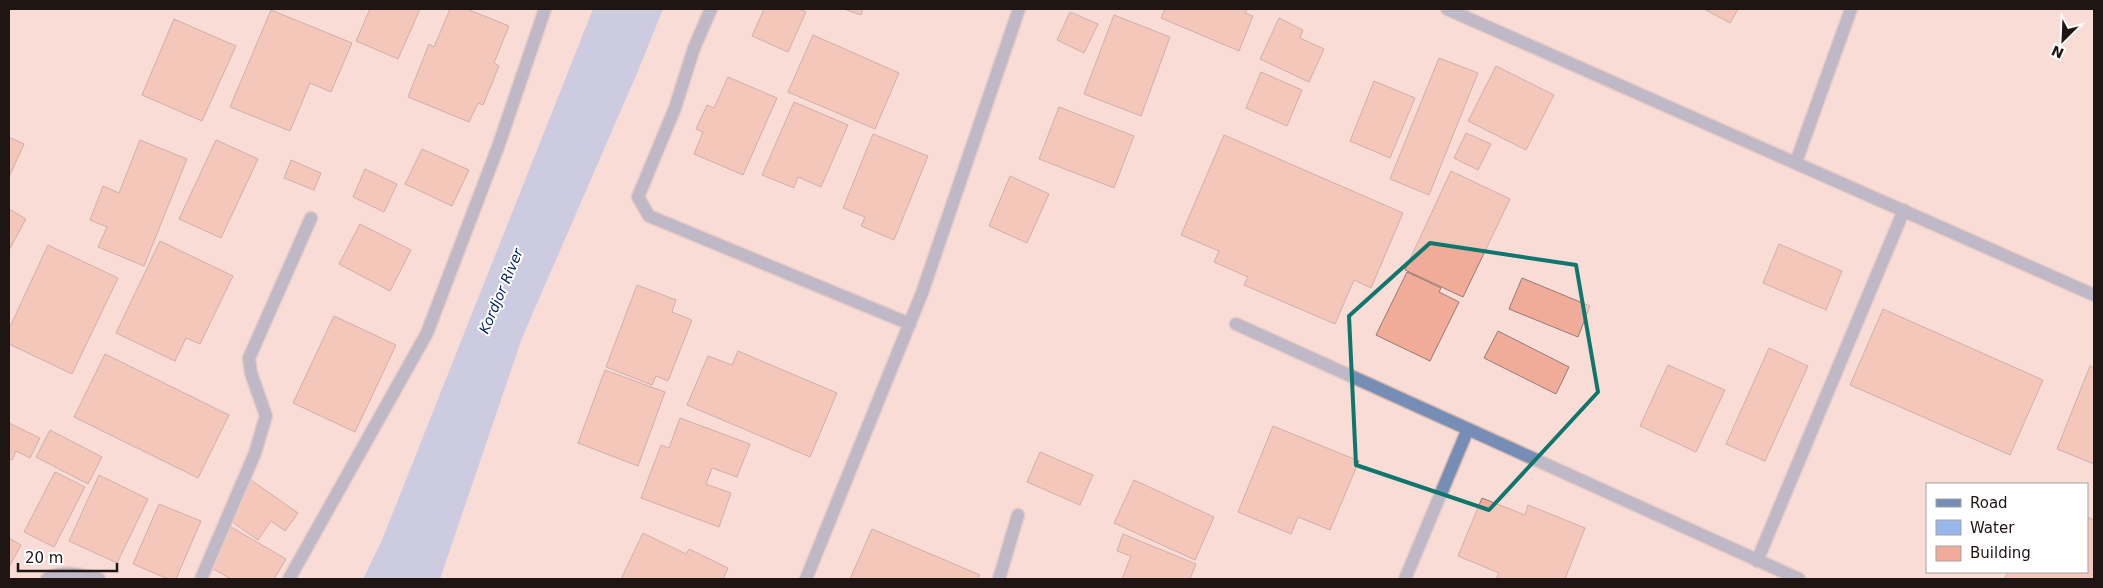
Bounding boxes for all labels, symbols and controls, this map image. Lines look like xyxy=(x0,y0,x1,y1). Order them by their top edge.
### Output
north arrow xyxy=(2038,15,2088,65)
text: N xyxy=(2049,42,2066,62)
water label: Kordjor River xyxy=(476,245,527,336)
legend xyxy=(1926,483,2088,573)
text: Road xyxy=(1970,494,2008,512)
text: Water xyxy=(1970,519,2015,537)
scale bar xyxy=(18,540,116,572)
text: Building xyxy=(1970,544,2031,562)
text: 20 m xyxy=(25,549,63,567)

